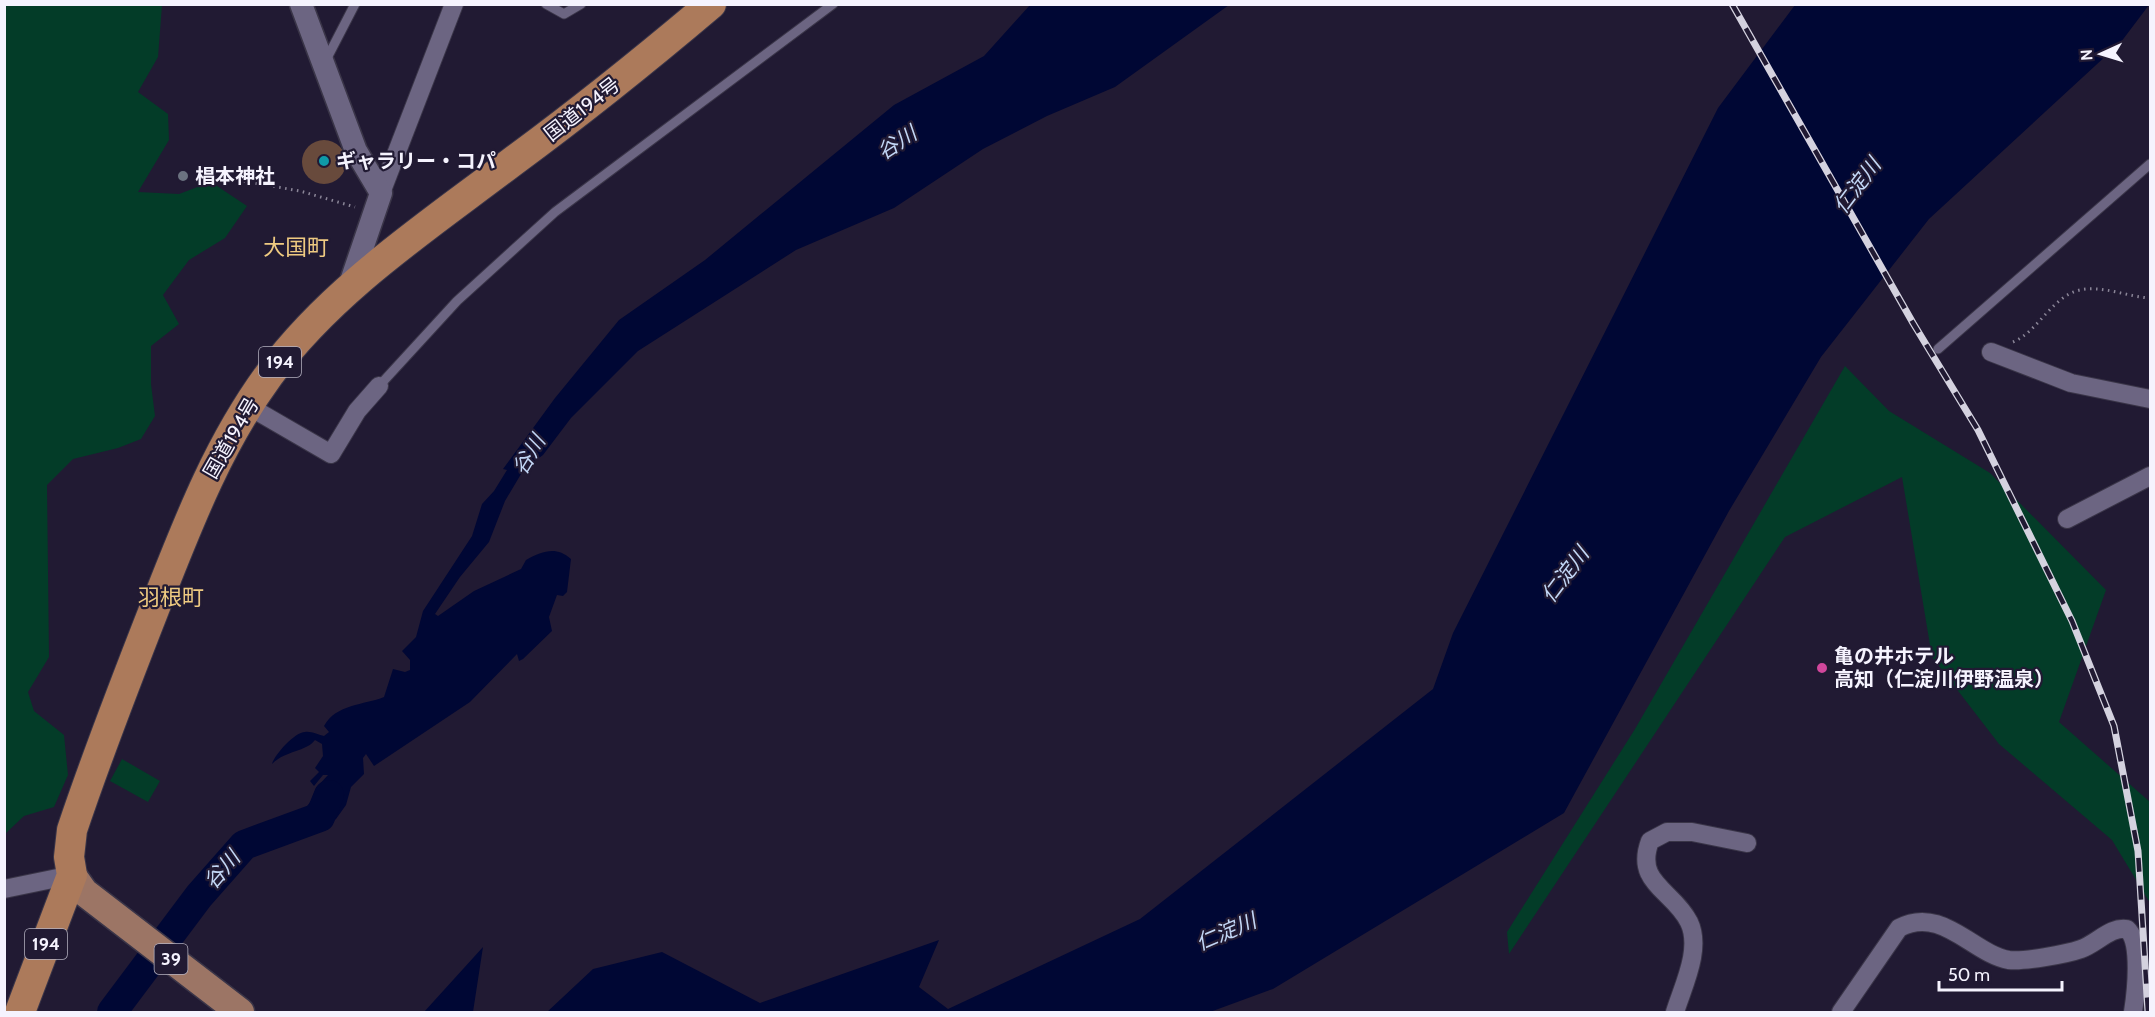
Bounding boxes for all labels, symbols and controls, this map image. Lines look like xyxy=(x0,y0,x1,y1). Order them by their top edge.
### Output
north arrow xyxy=(2071,24,2131,84)
text: N xyxy=(2077,49,2096,61)
street label: 国道194号 xyxy=(539,72,625,146)
water label: 谷川 xyxy=(872,120,923,165)
place label: ギャラリー・コパ xyxy=(336,149,496,173)
water label: 仁淀川 xyxy=(1828,151,1887,218)
marker: ギャラリー・コパ xyxy=(317,154,331,168)
place label: 椙本神社 xyxy=(195,164,275,188)
marker: 椙本神社 xyxy=(176,169,190,183)
district label: 大国町 xyxy=(263,234,329,261)
road number: 194 xyxy=(259,347,301,377)
street label: 国道194号 xyxy=(198,393,264,483)
water label: 谷川 xyxy=(507,429,551,479)
water label: 仁淀川 xyxy=(1536,540,1595,607)
district label: 羽根町 xyxy=(138,584,204,611)
place label: 亀の井ホテル 高知（仁淀川伊野温泉） xyxy=(1834,644,2054,691)
marker: 亀の井ホテル 高知（仁淀川伊野温泉） xyxy=(1815,661,1829,675)
water label: 谷川 xyxy=(198,844,246,894)
water label: 仁淀川 xyxy=(1192,907,1262,955)
road number: 194 xyxy=(25,929,67,959)
road number: 39 xyxy=(154,944,188,974)
scale bar xyxy=(1939,954,2062,992)
text: 50 m xyxy=(1948,964,1990,986)

